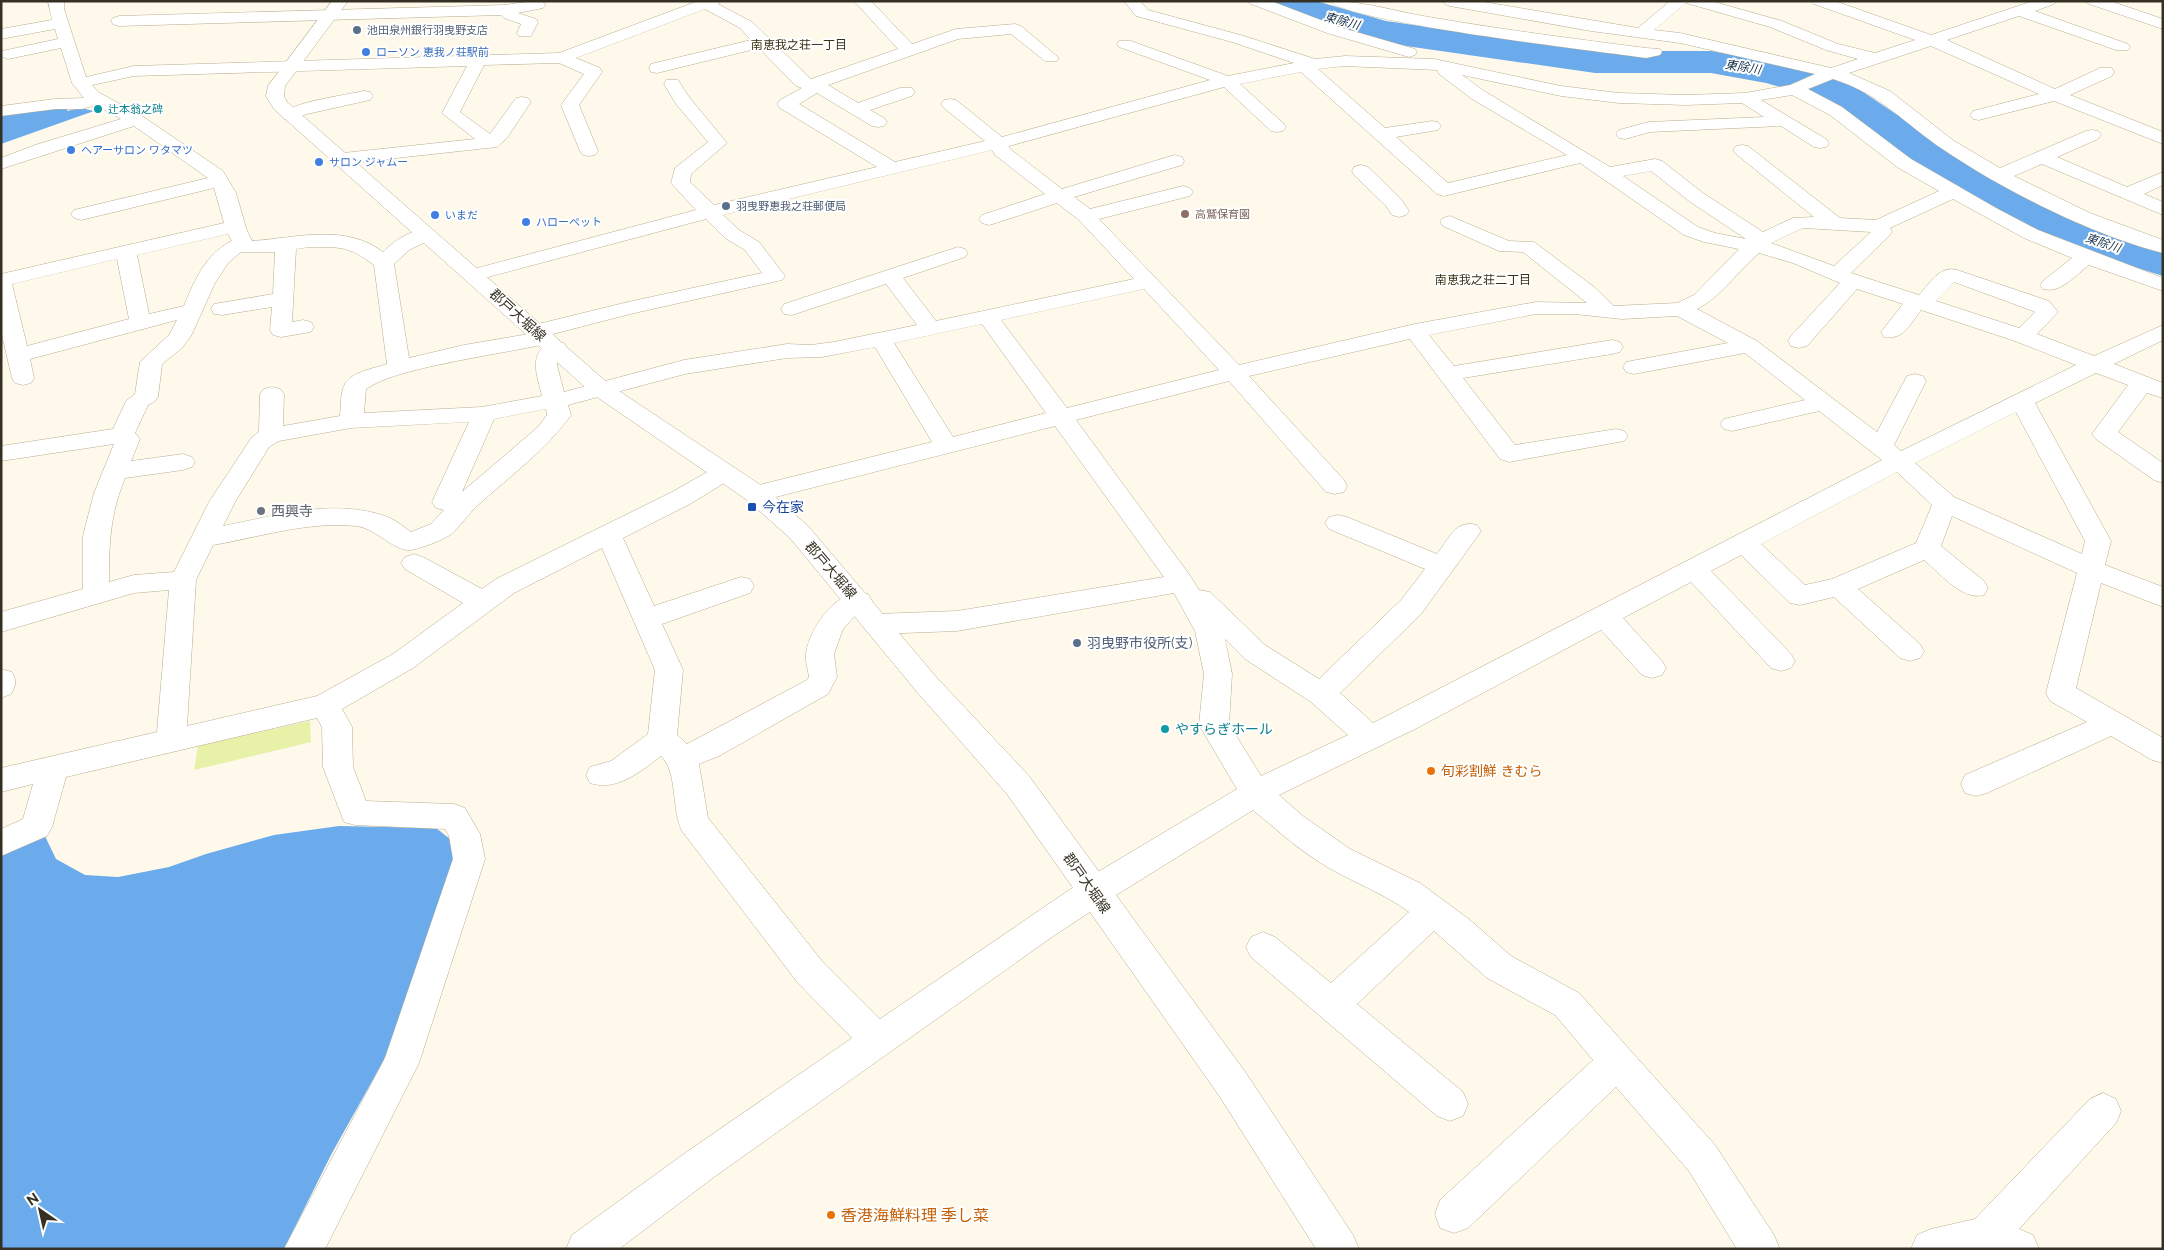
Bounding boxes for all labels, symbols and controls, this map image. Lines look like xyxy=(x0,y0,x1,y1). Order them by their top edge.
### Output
water label: 東除川 xyxy=(1323,10,1363,33)
marker: 池田泉州銀行羽曳野支店 xyxy=(351,24,363,36)
place label: 池田泉州銀行羽曳野支店 xyxy=(367,24,488,37)
district label: 南恵我之荘一丁目 xyxy=(751,38,847,52)
marker: ローソン 恵我ノ荘駅前 xyxy=(360,46,372,58)
place label: ローソン 恵我ノ荘駅前 xyxy=(376,46,489,59)
water label: 東除川 xyxy=(1724,57,1764,77)
marker: 辻本翁之碑 xyxy=(92,103,104,115)
place label: 辻本翁之碑 xyxy=(108,103,163,116)
marker: ヘアーサロン ワタマツ xyxy=(65,144,77,156)
place label: ヘアーサロン ワタマツ xyxy=(81,144,193,157)
marker: サロン ジャムー xyxy=(313,156,325,168)
place label: サロン ジャムー xyxy=(329,156,408,169)
marker: 羽曳野恵我之荘郵便局 xyxy=(720,200,732,212)
place label: 羽曳野恵我之荘郵便局 xyxy=(736,200,846,213)
marker: 高鷲保育園 xyxy=(1179,208,1191,220)
place label: 高鷲保育園 xyxy=(1195,208,1250,221)
marker: いまだ xyxy=(429,209,441,221)
place label: いまだ xyxy=(445,209,478,222)
marker: ハローペット xyxy=(520,216,532,228)
place label: ハローペット xyxy=(536,216,602,229)
water label: 東除川 xyxy=(2084,231,2124,256)
district label: 南恵我之荘二丁目 xyxy=(1435,273,1531,287)
street label: 郡戸大堀線 xyxy=(487,286,549,344)
place label: 今在家 xyxy=(762,499,804,515)
marker: 今在家 xyxy=(746,501,758,513)
place label: 西興寺 xyxy=(271,503,313,519)
marker: 西興寺 xyxy=(255,505,267,517)
street label: 郡戸大堀線 xyxy=(802,538,860,602)
place label: 羽曳野市役所(支) xyxy=(1087,635,1193,651)
marker: 羽曳野市役所(支) xyxy=(1071,637,1083,649)
place label: やすらぎホール xyxy=(1175,721,1273,737)
marker: やすらぎホール xyxy=(1159,723,1171,735)
place label: 旬彩割鮮 きむら xyxy=(1441,763,1543,779)
marker: 旬彩割鮮 きむら xyxy=(1425,765,1437,777)
street label: 郡戸大堀線 xyxy=(1060,850,1114,916)
north arrow xyxy=(15,1185,65,1235)
text: N xyxy=(24,1190,42,1209)
place label: 香港海鮮料理 季し菜 xyxy=(841,1206,989,1225)
marker: 香港海鮮料理 季し菜 xyxy=(825,1209,837,1221)

